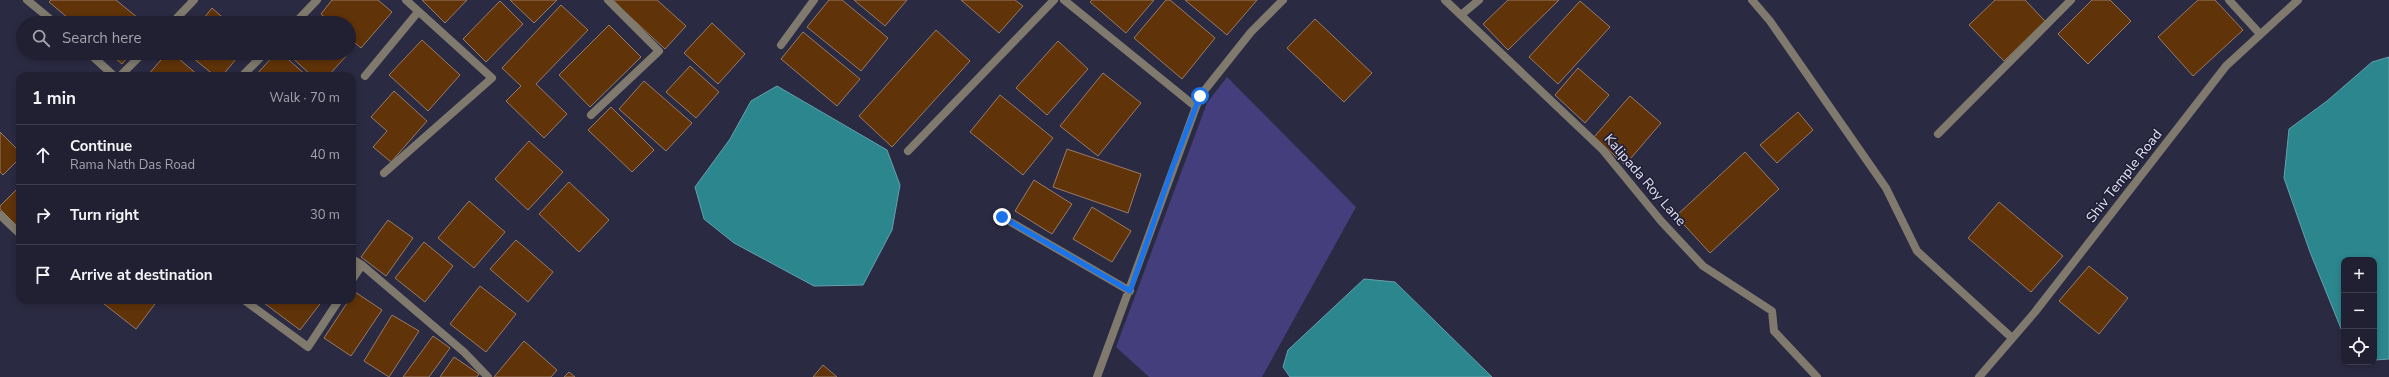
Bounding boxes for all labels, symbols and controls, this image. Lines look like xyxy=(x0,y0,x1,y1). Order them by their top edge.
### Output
search box xyxy=(16,16,356,60)
icon: search xyxy=(30,27,52,49)
text: Search here xyxy=(62,28,142,48)
text: 1 min xyxy=(32,87,76,110)
route start xyxy=(1191,87,1209,105)
text: Walk · 70 m xyxy=(269,89,340,107)
street label: Shiv Temple Road xyxy=(2082,126,2166,226)
street label: Kalipada Roy Lane xyxy=(1600,130,1690,230)
text: Continue xyxy=(70,136,132,156)
icon: ahead xyxy=(32,144,54,166)
text: 40 m xyxy=(310,146,340,164)
text: Rama Nath Das Road xyxy=(70,156,195,174)
icon: right xyxy=(32,204,54,226)
text: Turn right xyxy=(70,205,139,225)
text: 30 m xyxy=(310,206,340,224)
route end xyxy=(993,208,1011,226)
map controls xyxy=(2341,257,2377,365)
button: + xyxy=(2341,257,2377,293)
icon: arrive xyxy=(32,264,54,286)
text: Arrive at destination xyxy=(70,265,213,285)
button: − xyxy=(2341,293,2377,329)
button: locate xyxy=(2341,329,2377,365)

